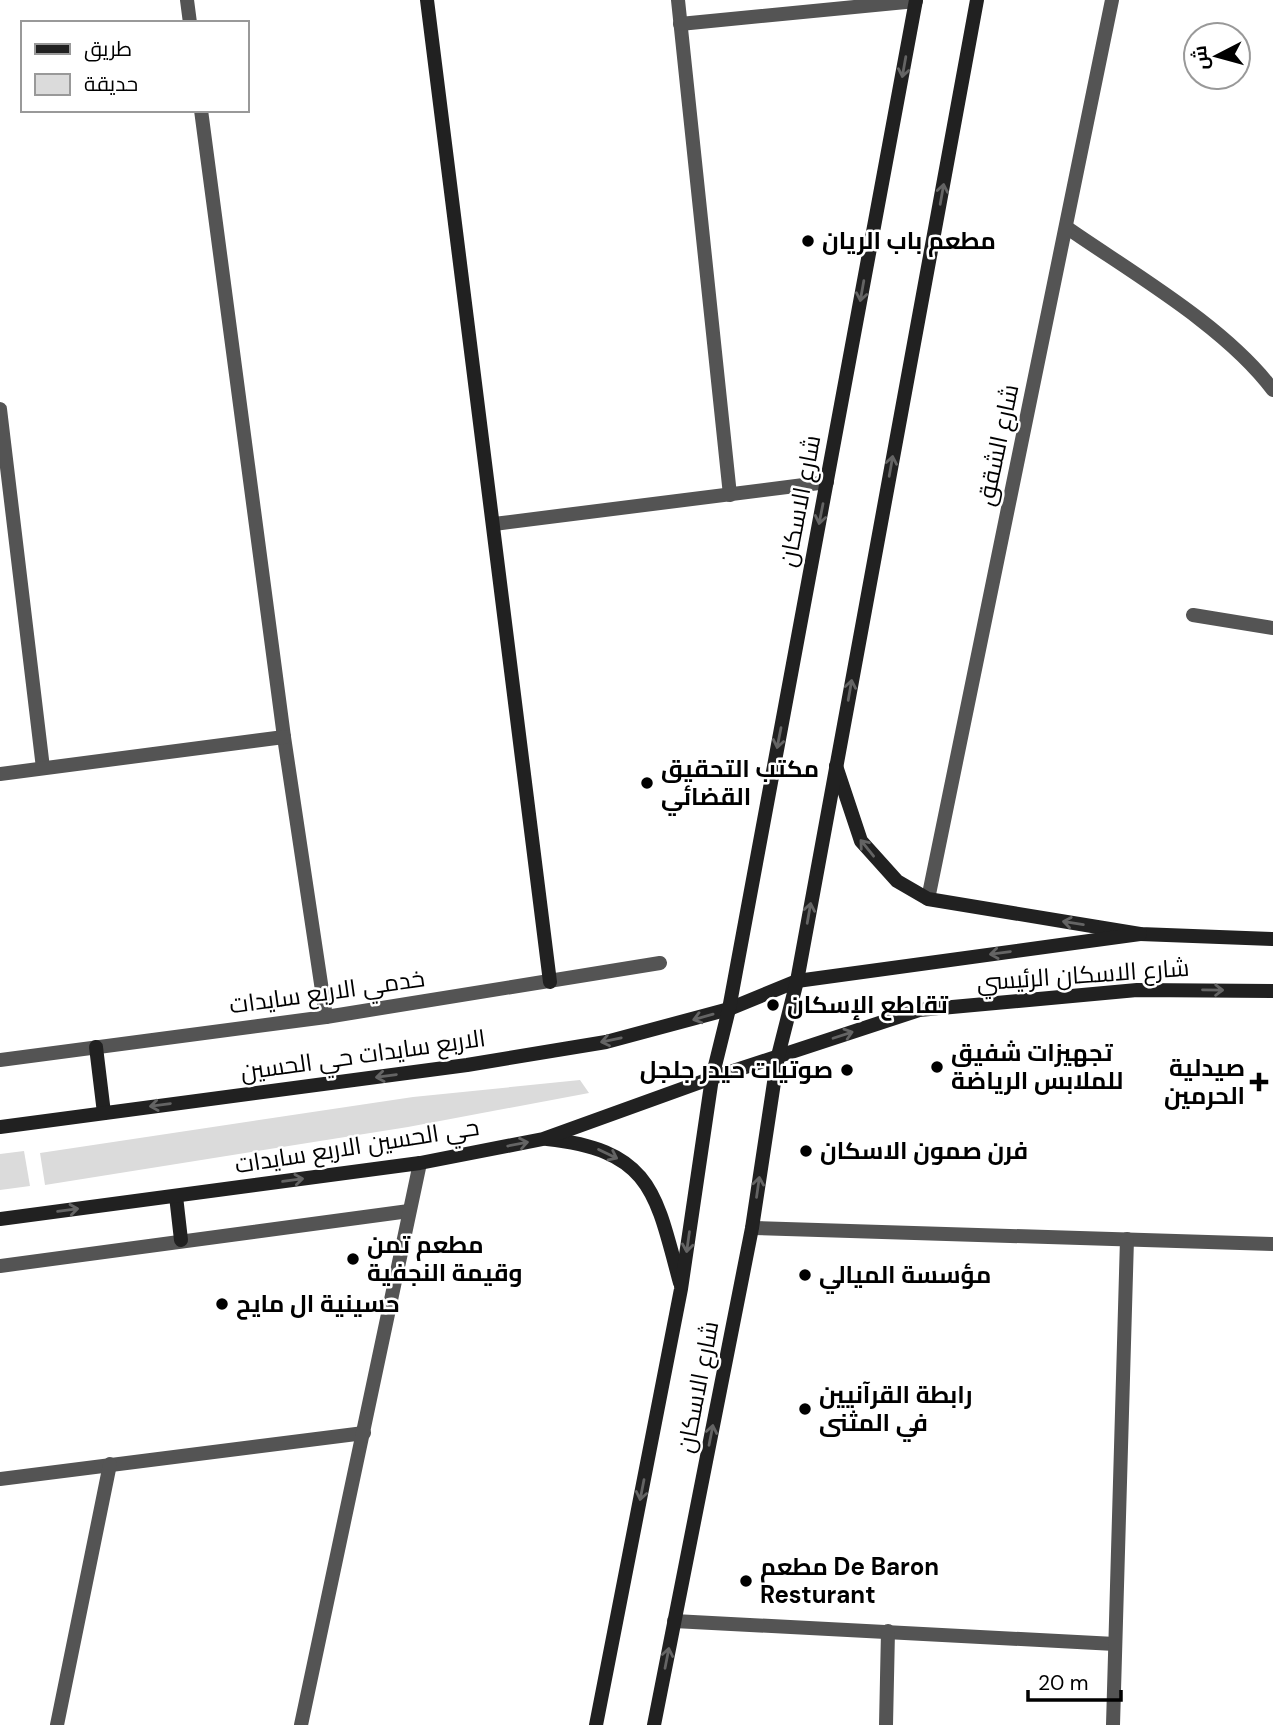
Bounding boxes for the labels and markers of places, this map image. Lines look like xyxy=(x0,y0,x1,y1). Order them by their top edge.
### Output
place label: مطعم باب الريان xyxy=(822,225,996,257)
marker: مطعم باب الريان xyxy=(800,233,816,249)
place label: مكتب التحقيق القضائي xyxy=(661,753,819,816)
marker: مكتب التحقيق القضائي xyxy=(639,775,655,791)
place label: تقاطع الإسكان xyxy=(787,989,949,1021)
marker: تقاطع الإسكان xyxy=(765,997,781,1013)
place label: تجهيزات شفيق للملابس الرياضة xyxy=(951,1037,1123,1096)
place label: صيدلية الحرمين xyxy=(1164,1052,1245,1111)
place label: صوتيات حيدر جلجل xyxy=(640,1054,833,1085)
marker: تجهيزات شفيق للملابس الرياضة xyxy=(929,1059,945,1075)
marker: صوتيات حيدر جلجل xyxy=(839,1062,855,1078)
marker: صيدلية الحرمين xyxy=(1251,1074,1267,1090)
place label: فرن صمون الاسكان xyxy=(820,1135,1028,1166)
marker: فرن صمون الاسكان xyxy=(798,1143,814,1159)
place label: مطعم تمن وقيمة النجفية xyxy=(367,1229,523,1288)
marker: مطعم تمن وقيمة النجفية xyxy=(345,1251,361,1267)
place label: مؤسسة الميالي xyxy=(819,1259,991,1294)
marker: مؤسسة الميالي xyxy=(797,1267,813,1283)
place label: حسينية ال مايح xyxy=(236,1288,400,1320)
marker: حسينية ال مايح xyxy=(214,1296,230,1312)
place label: رابطة القرآنيين في المثنى xyxy=(819,1379,973,1442)
marker: رابطة القرآنيين في المثنى xyxy=(797,1401,813,1417)
place label: مطعم De Baron Resturant xyxy=(760,1551,939,1610)
marker: مطعم De Baron Resturant xyxy=(738,1573,754,1589)

